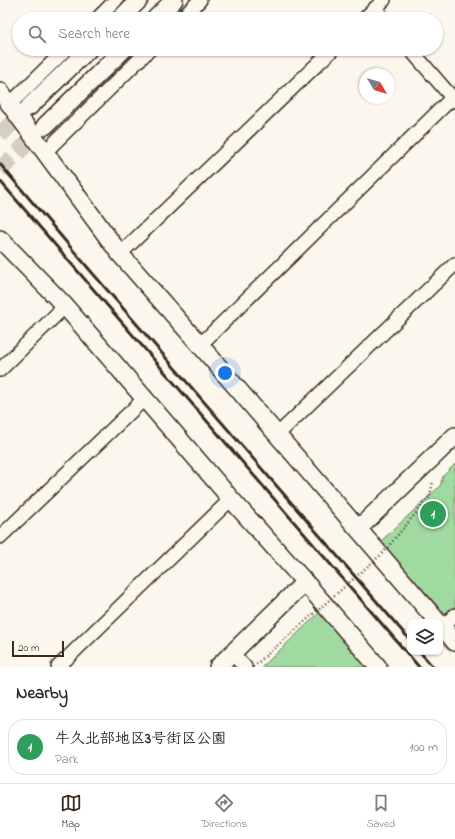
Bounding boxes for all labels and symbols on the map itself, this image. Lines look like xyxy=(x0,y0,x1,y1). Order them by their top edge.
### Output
north arrow xyxy=(359,68,395,104)
your location xyxy=(215,363,235,383)
pin: 1 xyxy=(420,499,446,529)
scale bar xyxy=(12,639,64,658)

